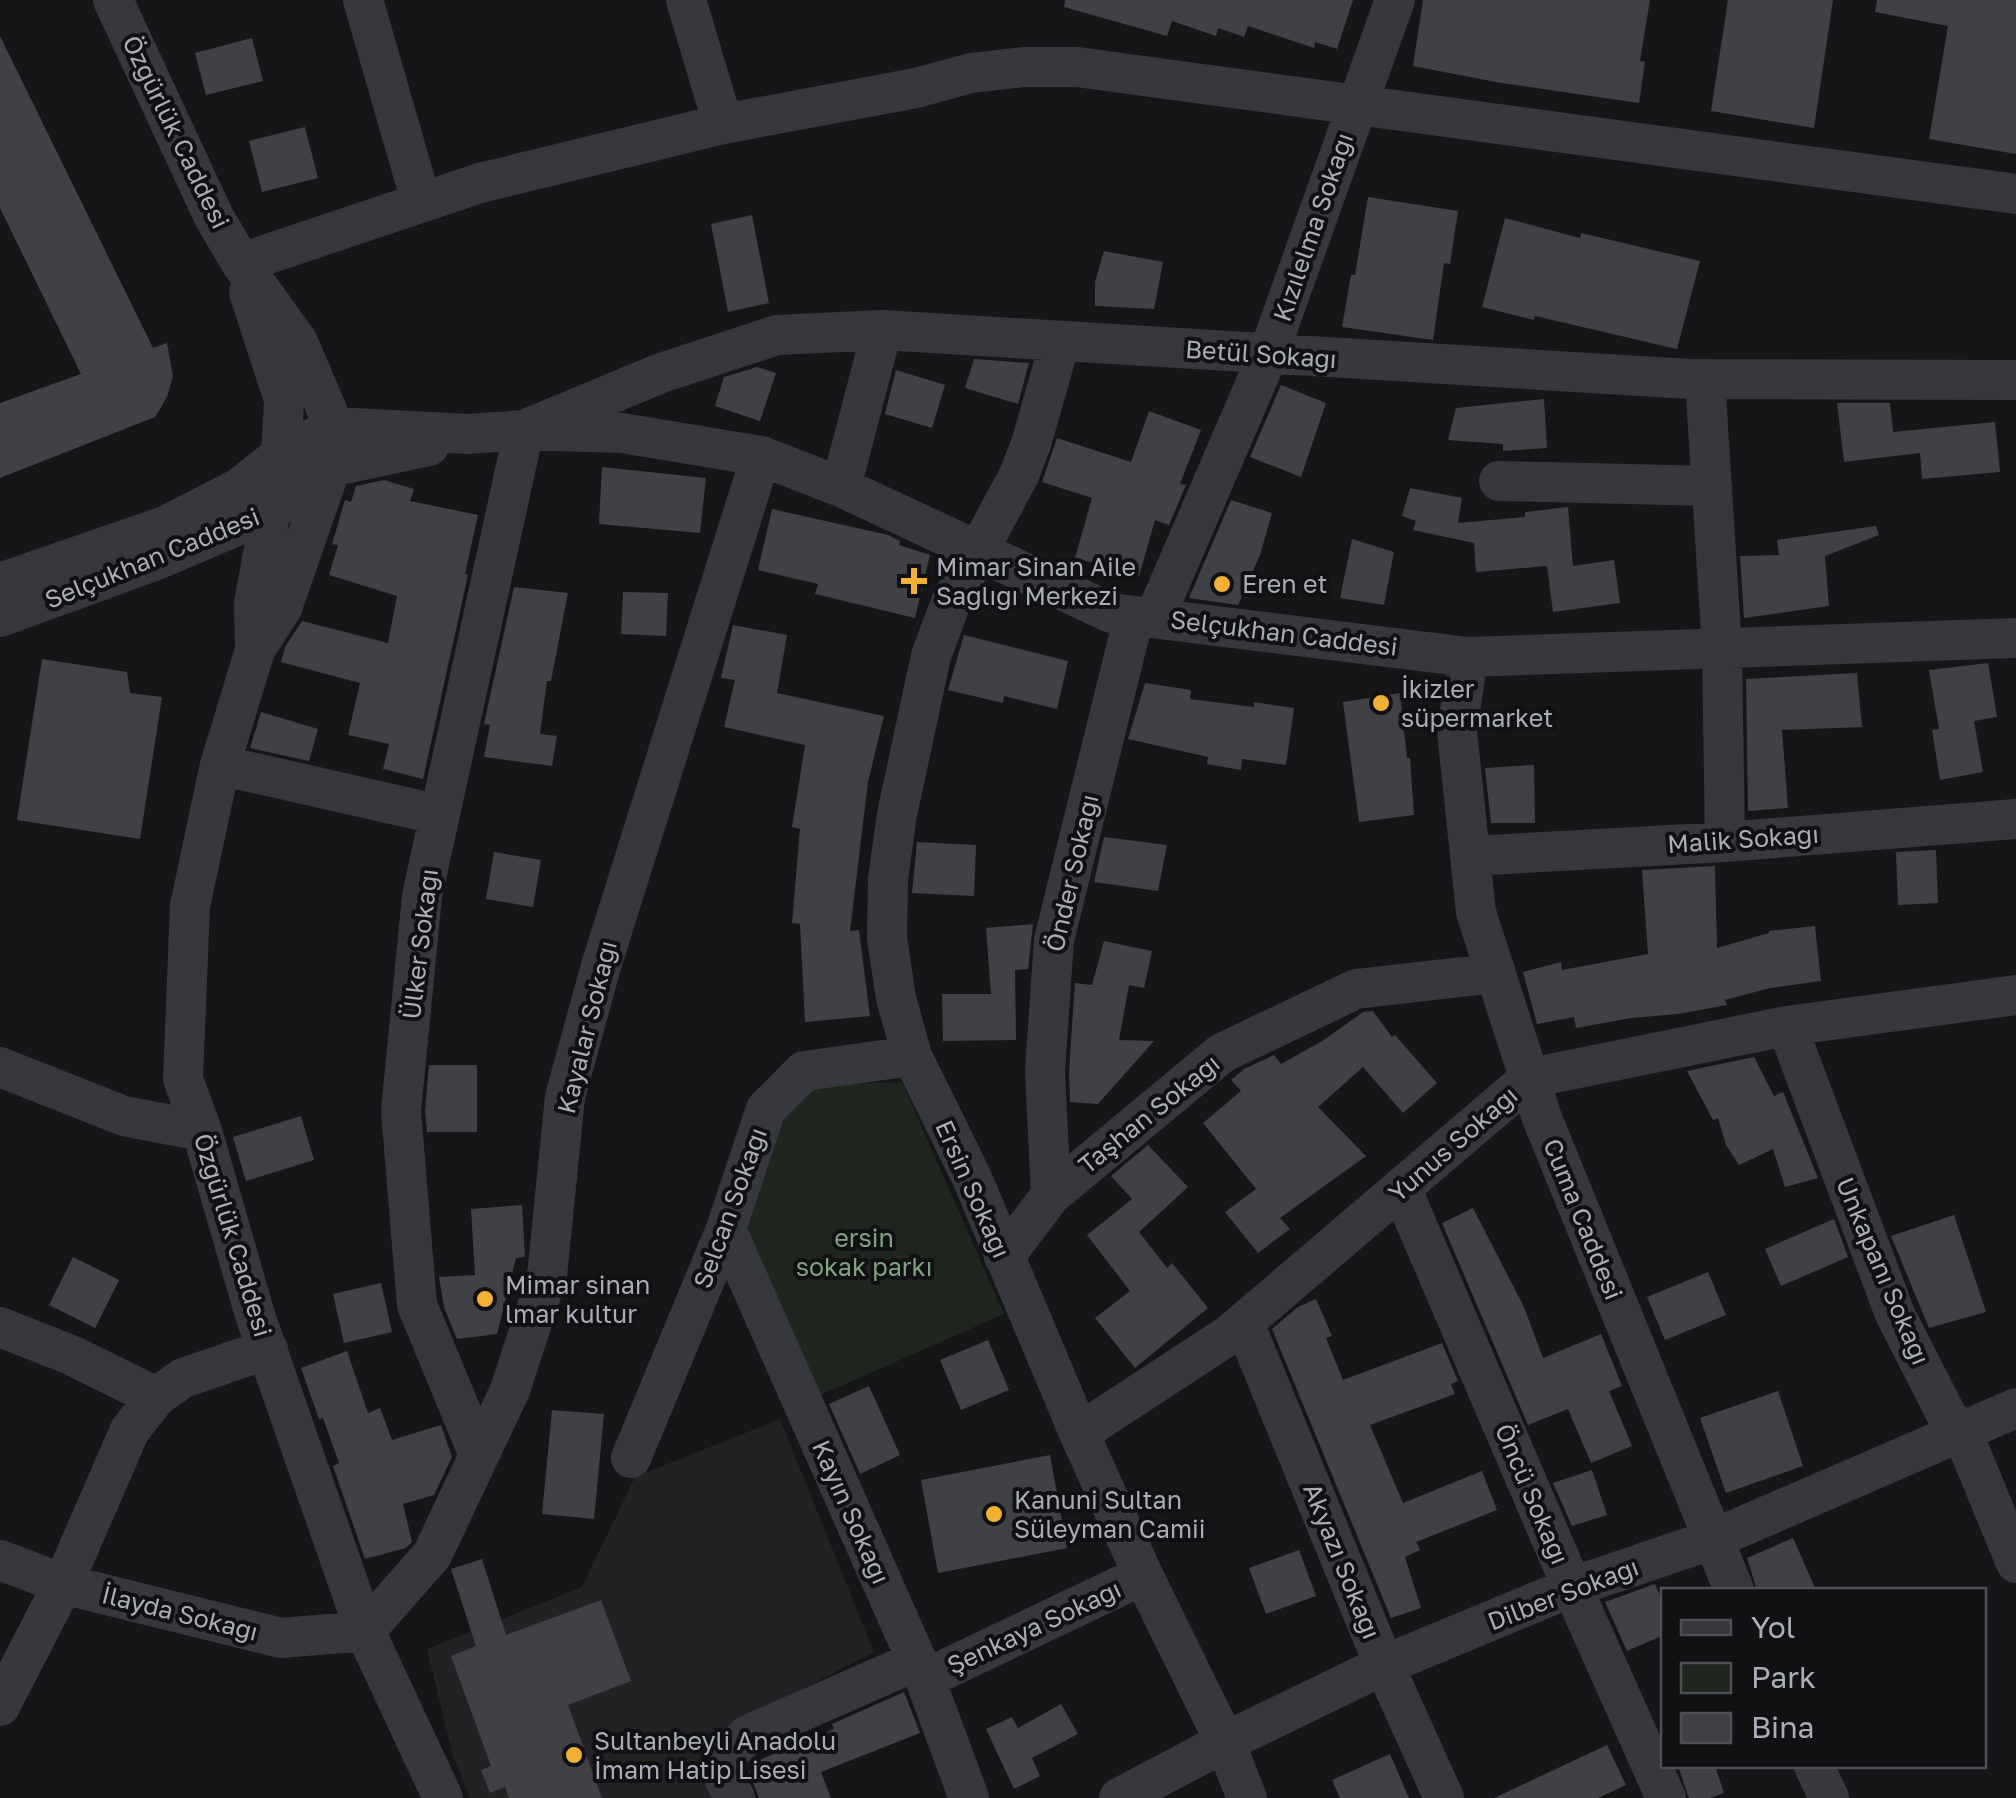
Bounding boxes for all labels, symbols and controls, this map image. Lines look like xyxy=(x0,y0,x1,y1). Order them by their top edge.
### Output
street label: Özgürlük Caddesi xyxy=(116,30,237,233)
street label: Kızılelma Sokağı xyxy=(1266,129,1359,325)
street label: Betül Sokağı xyxy=(1184,333,1338,374)
street label: Selçukhan Caddesi xyxy=(40,500,264,615)
place label: Mimar Sinan Aile Sağlığı Merkezi xyxy=(936,551,1136,611)
marker: Mimar Sinan Aile Sağlığı Merkezi xyxy=(901,568,927,594)
place label: Eren et xyxy=(1242,568,1327,599)
marker: Eren et xyxy=(1211,573,1233,595)
street label: Selçukhan Caddesi xyxy=(1169,603,1399,662)
place label: İkizler süpermarket xyxy=(1401,673,1553,733)
marker: İkizler süpermarket xyxy=(1370,692,1392,714)
street label: Önder Sokağı xyxy=(1038,791,1105,955)
street label: Malik Sokağı xyxy=(1666,818,1820,859)
street label: Ülker Sokağı xyxy=(395,867,444,1021)
street label: Kayalar Sokağı xyxy=(550,937,623,1117)
street label: Taşhan Sokağı xyxy=(1072,1047,1226,1180)
street label: Yunus Sokağı xyxy=(1382,1079,1523,1208)
street label: Ersin Sokağı xyxy=(929,1115,1018,1263)
street label: Selcan Sokağı xyxy=(686,1123,773,1292)
street label: Özgürlük Caddesi xyxy=(188,1129,279,1340)
street label: Cuma Caddesi xyxy=(1537,1134,1630,1304)
street label: Unkapanı Sokağı xyxy=(1830,1172,1937,1369)
park label: ersin sokak parkı xyxy=(796,1222,932,1282)
place label: Mimar sinan lmar kultur xyxy=(505,1269,650,1329)
marker: Mimar sinan lmar kultur xyxy=(474,1288,496,1310)
street label: Öncü Sokağı xyxy=(1489,1419,1576,1569)
street label: Kayın Sokağı xyxy=(806,1435,897,1588)
street label: Akyazı Sokağı xyxy=(1297,1478,1388,1643)
place label: Kanuni Sultan Süleyman Camii xyxy=(1014,1484,1205,1544)
marker: Kanuni Sultan Süleyman Camii xyxy=(983,1503,1005,1525)
street label: Dilber Sokağı xyxy=(1483,1551,1643,1637)
street label: Şenkaya Sokağı xyxy=(942,1573,1126,1680)
street label: İlayda Sokağı xyxy=(99,1578,261,1647)
legend xyxy=(1661,1588,1986,1768)
text: Yol xyxy=(1751,1609,1795,1645)
text: Park xyxy=(1751,1659,1816,1695)
text: Bina xyxy=(1751,1709,1815,1745)
place label: Sultanbeyli Anadolu İmam Hatip Lisesi xyxy=(594,1725,836,1785)
marker: Sultanbeyli Anadolu İmam Hatip Lisesi xyxy=(563,1744,585,1766)

